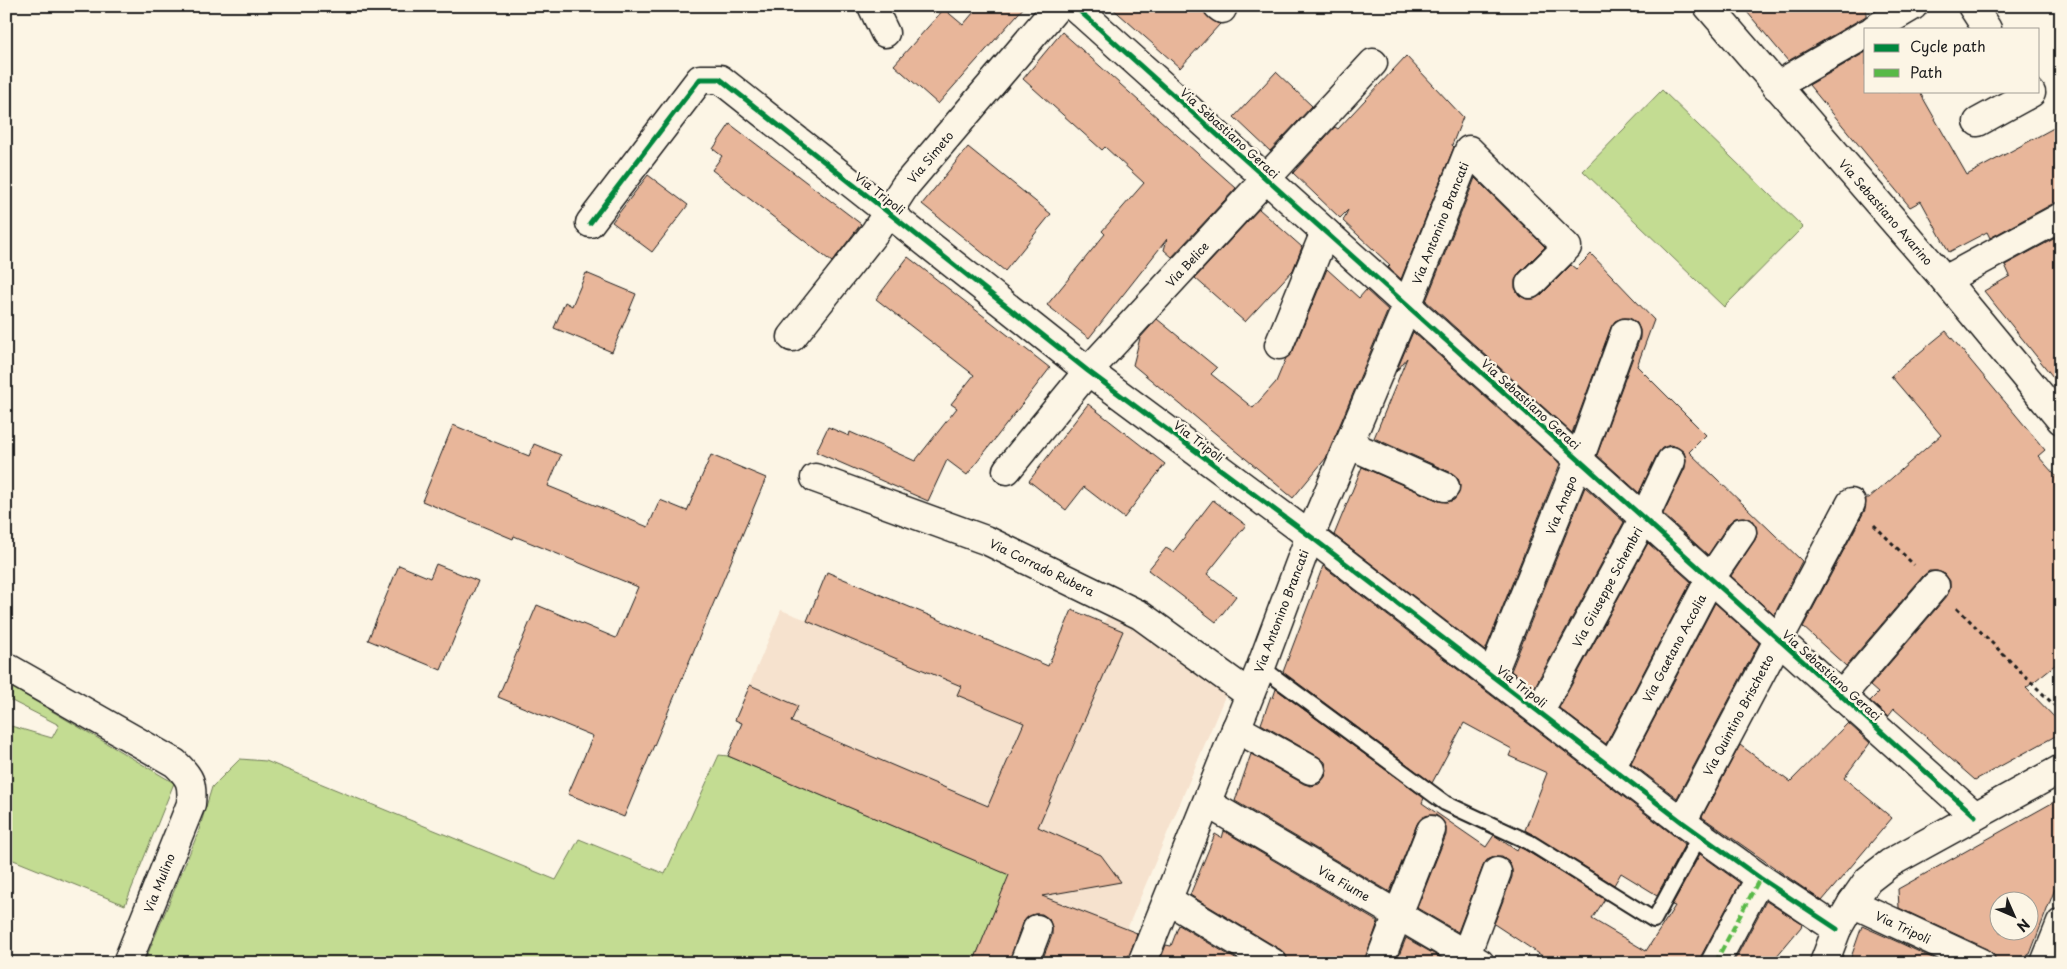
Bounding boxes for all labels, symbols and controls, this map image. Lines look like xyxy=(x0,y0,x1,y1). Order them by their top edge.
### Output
legend xyxy=(1864,28,2040,92)
text: Cycle path xyxy=(1910,34,1986,57)
text: Path xyxy=(1910,60,1942,83)
street label: Via Sebastiano Geraci xyxy=(1176,83,1284,183)
street label: Via Simeto xyxy=(903,127,957,187)
street label: Via Sebastiano Avarino xyxy=(1835,155,1937,269)
street label: Via Antonino Brancati xyxy=(1407,159,1473,287)
street label: Via Tripoli xyxy=(851,168,909,218)
street label: Via Belice xyxy=(1161,237,1213,291)
street label: Via Sebastiano Geraci xyxy=(1477,354,1585,454)
street label: Via Tripoli xyxy=(1170,416,1228,466)
street label: Via Anapo xyxy=(1541,472,1581,537)
street label: Via Giuseppe Schembri xyxy=(1568,524,1646,650)
street label: Via Corrado Rubera xyxy=(987,534,1098,600)
street label: Via Antonino Brancati xyxy=(1249,547,1313,675)
street label: Via Gaetano Accolia xyxy=(1638,590,1711,705)
street label: Via Sebastiano Geraci xyxy=(1778,625,1886,725)
street label: Via Quintino Brischetto xyxy=(1698,651,1778,779)
street label: Via Tripoli xyxy=(1493,661,1551,711)
street label: Via Mulino xyxy=(139,850,179,915)
street label: Via Fiume xyxy=(1314,861,1374,905)
north arrow xyxy=(1990,892,2040,942)
street label: Via Tripoli xyxy=(1872,906,1934,948)
text: N xyxy=(2012,914,2035,937)

